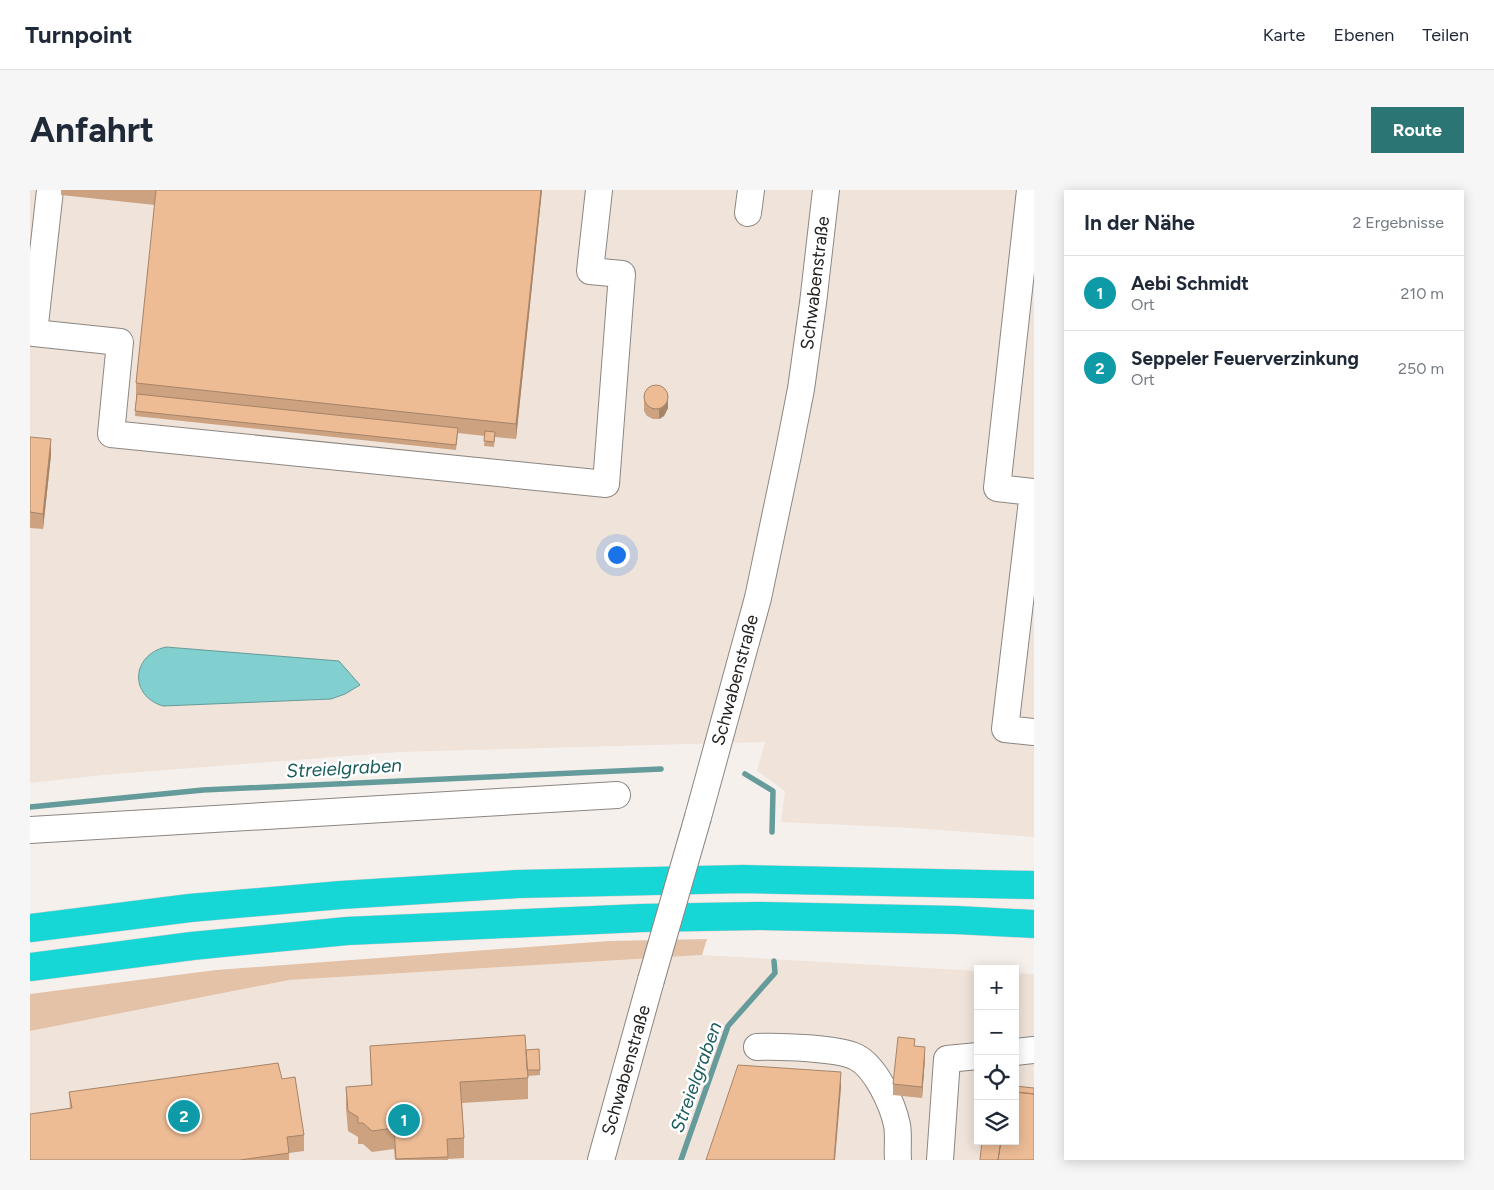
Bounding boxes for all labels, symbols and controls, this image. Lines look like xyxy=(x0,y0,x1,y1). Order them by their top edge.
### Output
text: Turnpoint xyxy=(25,20,132,49)
text: Karte xyxy=(1263,24,1305,46)
text: Ebenen xyxy=(1333,24,1394,46)
text: Teilen xyxy=(1422,24,1469,46)
button: Route xyxy=(1371,107,1464,153)
text: Anfahrt xyxy=(30,109,154,151)
text: In der Nähe xyxy=(1084,210,1195,235)
text: 2 Ergebnisse xyxy=(1352,213,1444,232)
street label: Schwabenstraße xyxy=(796,215,834,351)
text: Aebi Schmidt xyxy=(1131,272,1249,295)
text: 1 xyxy=(1097,284,1103,303)
text: 210 m xyxy=(1401,284,1444,303)
text: Ort xyxy=(1131,295,1155,314)
text: Seppeler Feuerverzinkung xyxy=(1131,347,1359,370)
text: 2 xyxy=(1095,359,1105,378)
text: 250 m xyxy=(1398,359,1444,378)
text: Ort xyxy=(1131,370,1155,389)
your location xyxy=(604,542,630,568)
street label: Schwabenstraße xyxy=(707,612,763,748)
water label: Streielgraben xyxy=(286,753,403,783)
map controls xyxy=(974,965,1019,1145)
button: + xyxy=(974,965,1019,1010)
street label: Schwabenstraße xyxy=(597,1002,655,1138)
button: − xyxy=(974,1010,1019,1055)
water label: Streielgraben xyxy=(665,1018,727,1135)
button: locate xyxy=(974,1055,1019,1100)
pin: 2 xyxy=(168,1097,200,1135)
button: layers xyxy=(974,1100,1019,1145)
pin: 1 xyxy=(388,1101,420,1139)

